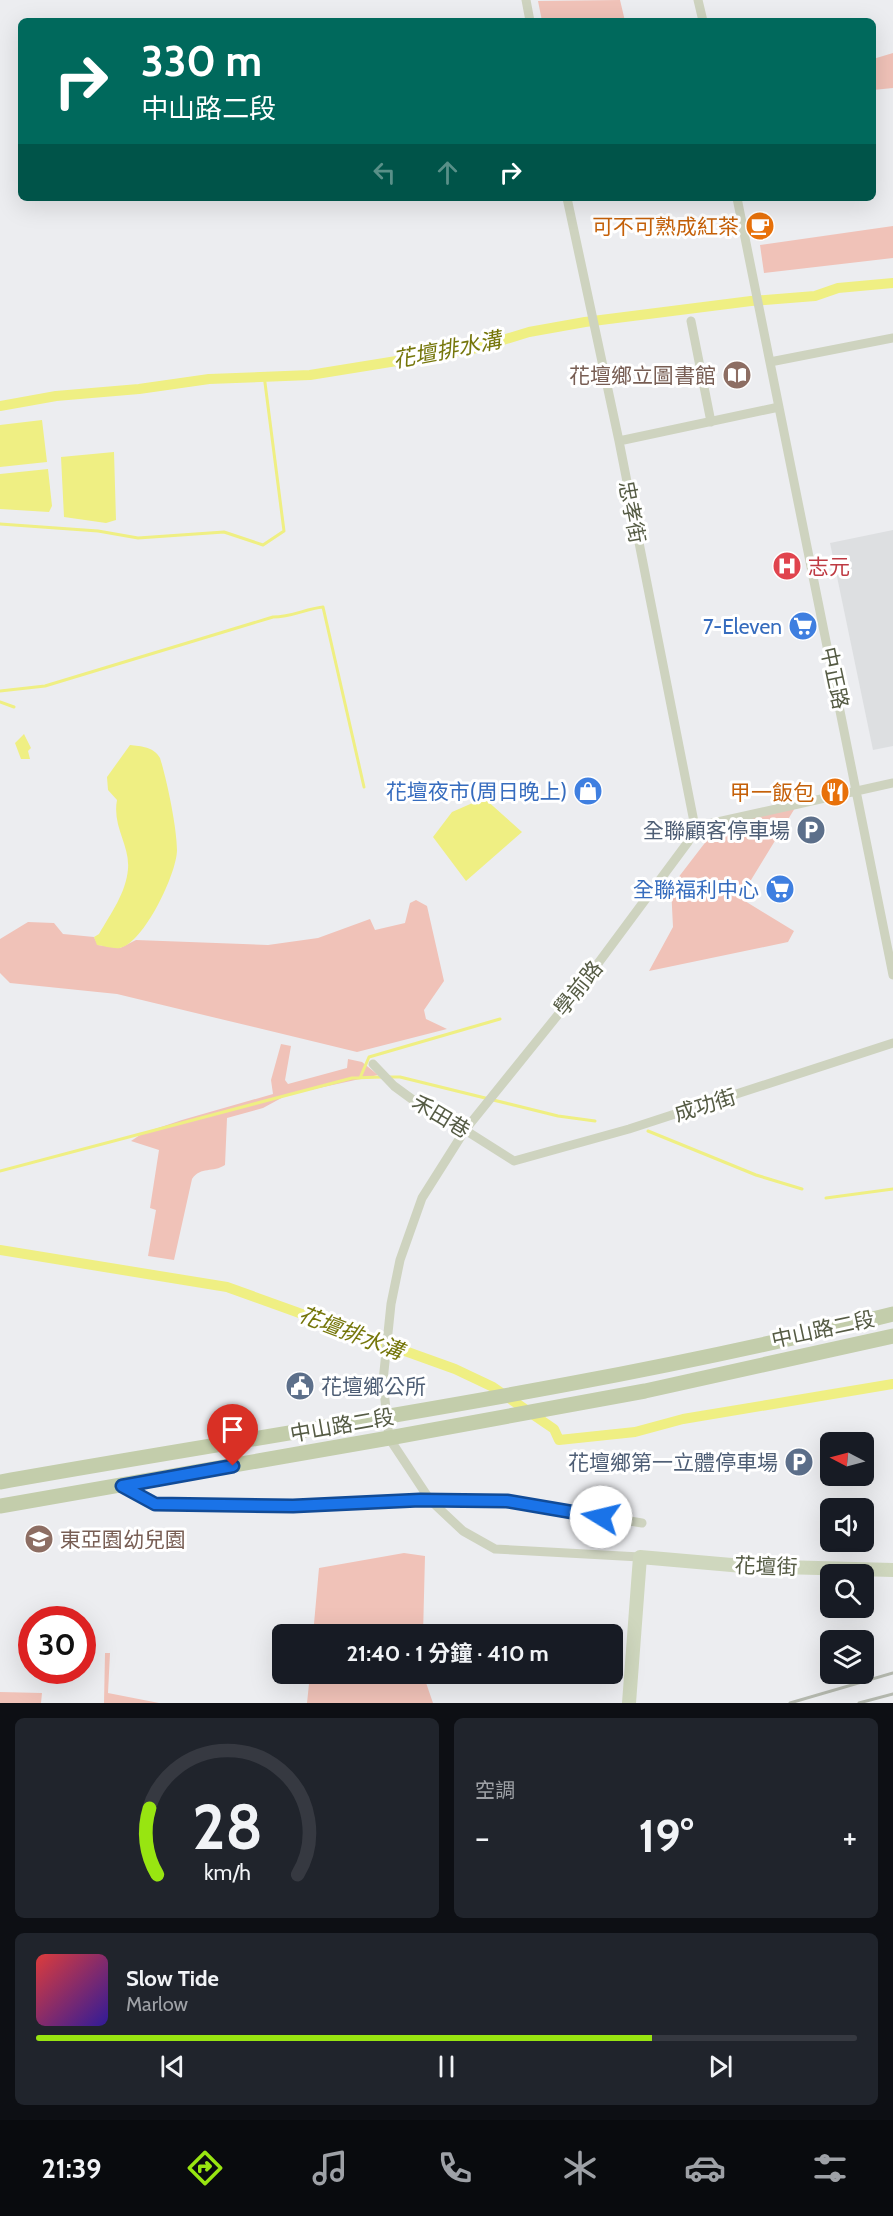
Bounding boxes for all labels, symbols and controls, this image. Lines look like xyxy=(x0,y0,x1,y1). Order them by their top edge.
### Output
text: 330 m xyxy=(141,35,262,87)
icon: right xyxy=(42,42,120,120)
text: 中山路二段 xyxy=(141,92,276,125)
icon: left xyxy=(368,156,401,189)
icon: ahead xyxy=(431,156,464,189)
icon: right xyxy=(494,156,527,189)
cafe icon: 可不可熟成紅茶 xyxy=(744,210,776,242)
place label: 可不可熟成紅茶 xyxy=(592,214,739,239)
water label: 花壇排水溝 xyxy=(390,326,507,374)
library icon: 花壇鄉立圖書館 xyxy=(721,359,753,391)
place label: 花壇鄉立圖書館 xyxy=(569,363,716,388)
street label: 忠孝街 xyxy=(614,479,650,545)
hospital icon: 志元 xyxy=(771,550,803,582)
place label: 志元 xyxy=(808,554,850,579)
supermarket icon: 7-Eleven xyxy=(787,610,819,642)
place label: 7-Eleven xyxy=(703,614,782,639)
street label: 中正路 xyxy=(816,645,854,711)
shop icon: 花壇夜市(周日晚上) xyxy=(572,775,604,807)
restaurant icon: 甲一飯包 xyxy=(819,776,851,808)
place label: 花壇夜市(周日晚上) xyxy=(386,779,567,804)
place label: 甲一飯包 xyxy=(730,780,814,805)
parking icon: 全聯顧客停車場 xyxy=(795,814,827,846)
place label: 全聯顧客停車場 xyxy=(643,818,790,843)
supermarket icon: 全聯福利中心 xyxy=(764,873,796,905)
place label: 全聯福利中心 xyxy=(633,877,759,902)
street label: 學前路 xyxy=(548,956,608,1020)
street label: 成功街 xyxy=(671,1084,739,1126)
street label: 禾田巷 xyxy=(408,1089,474,1143)
water label: 花壇排水溝 xyxy=(295,1301,410,1366)
street label: 中山路二段 xyxy=(769,1306,877,1352)
public building icon: 花壇鄉公所 xyxy=(284,1370,316,1402)
place label: 花壇鄉公所 xyxy=(321,1374,426,1399)
pin xyxy=(207,1404,258,1466)
street label: 中山路二段 xyxy=(288,1404,396,1446)
icon: arrive xyxy=(216,1413,249,1446)
north arrow xyxy=(820,1432,874,1486)
map controls xyxy=(820,1432,874,1684)
parking icon: 花壇鄉第一立體停車場 xyxy=(783,1446,815,1478)
place label: 花壇鄉第一立體停車場 xyxy=(568,1450,778,1475)
position arrow xyxy=(569,1485,633,1549)
button: sound xyxy=(820,1498,874,1552)
school or university icon: 東亞園幼兒園 xyxy=(23,1523,55,1555)
place label: 東亞園幼兒園 xyxy=(60,1527,186,1552)
street label: 花壇街 xyxy=(734,1552,798,1580)
button: search xyxy=(820,1564,874,1618)
speed limit sign: 30 xyxy=(18,1606,96,1684)
button: layers xyxy=(820,1630,874,1684)
text: 21:40 · 1 分鐘 · 410 m xyxy=(346,1640,549,1667)
text: 空調 xyxy=(475,1778,515,1802)
text: 28 xyxy=(192,1789,262,1865)
text: 19° xyxy=(639,1809,693,1863)
text: − xyxy=(475,1817,490,1857)
text: + xyxy=(842,1817,857,1857)
text: km/h xyxy=(204,1859,250,1885)
text: Slow Tide xyxy=(126,1965,219,1992)
text: Marlow xyxy=(126,1992,188,2016)
icon: previous xyxy=(156,2050,189,2083)
icon: pause xyxy=(430,2050,463,2083)
icon: next xyxy=(704,2050,737,2083)
icon: directions xyxy=(184,2147,226,2189)
icon: music xyxy=(309,2147,351,2189)
icon: phone xyxy=(434,2147,476,2189)
icon: climate xyxy=(559,2147,601,2189)
icon: car xyxy=(684,2147,726,2189)
icon: filters xyxy=(809,2147,851,2189)
text: 21:39 xyxy=(42,2152,101,2185)

